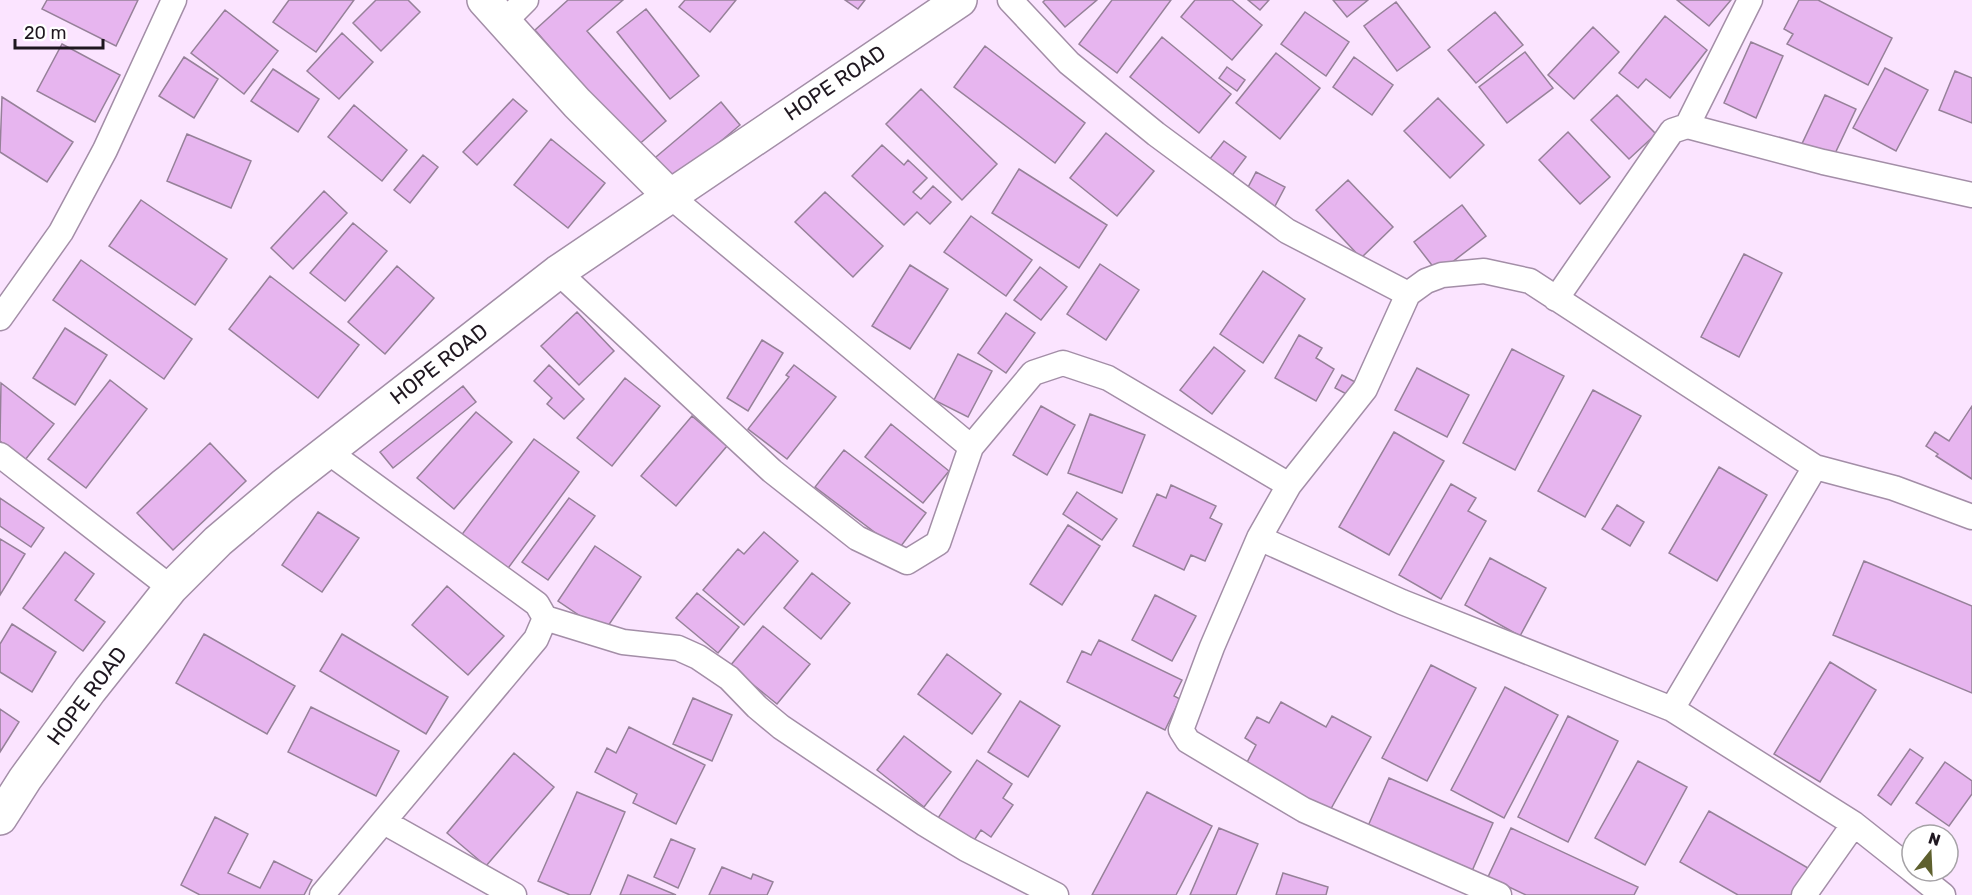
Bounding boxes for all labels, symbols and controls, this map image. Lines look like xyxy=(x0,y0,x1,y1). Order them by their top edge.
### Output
scale bar xyxy=(15,12,104,50)
text: 20 m xyxy=(24,22,66,44)
street label: HOPE ROAD xyxy=(779,40,890,126)
street label: HOPE ROAD xyxy=(385,318,492,409)
street label: HOPE ROAD xyxy=(41,642,132,750)
north arrow xyxy=(1900,823,1960,883)
text: N xyxy=(1926,828,1943,850)

